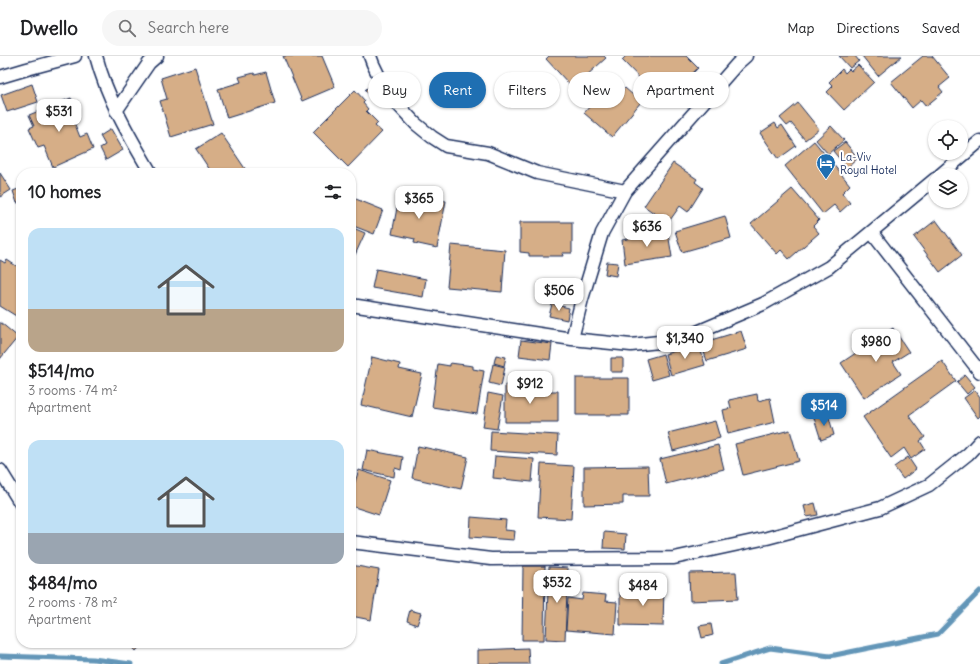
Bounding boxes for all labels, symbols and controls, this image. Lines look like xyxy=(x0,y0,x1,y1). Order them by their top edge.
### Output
search box xyxy=(102,10,382,46)
text: Dwello xyxy=(20,16,78,40)
icon: search xyxy=(116,17,138,39)
text: Search here xyxy=(148,18,229,37)
text: Map xyxy=(787,19,814,37)
text: Directions xyxy=(836,19,900,37)
text: Saved xyxy=(922,19,960,37)
chip: Buy xyxy=(368,72,421,108)
chip: Rent xyxy=(429,72,486,108)
chip: Filters xyxy=(494,72,560,108)
chip: New xyxy=(568,72,625,108)
chip: Apartment xyxy=(633,72,729,108)
pin: $531 xyxy=(35,99,83,133)
text: $531 xyxy=(45,103,73,120)
map controls xyxy=(928,120,968,208)
button: locate xyxy=(928,120,968,160)
place label: La-Viv Royal Hotel xyxy=(840,150,897,177)
hotel icon: La-Viv Royal Hotel xyxy=(815,152,837,180)
button: layers xyxy=(928,168,968,208)
text: 10 homes xyxy=(28,181,101,203)
icon: filters xyxy=(322,181,344,203)
pin: $365 xyxy=(395,186,443,220)
text: $365 xyxy=(404,190,434,207)
pin: $636 xyxy=(623,214,671,248)
text: $636 xyxy=(632,218,662,235)
icon: home xyxy=(150,254,222,326)
pin: $506 xyxy=(535,278,583,312)
text: $506 xyxy=(544,282,574,299)
pin: $1,340 xyxy=(652,326,718,360)
pin: $980 xyxy=(852,329,900,363)
text: $1,340 xyxy=(666,330,704,347)
text: $980 xyxy=(861,333,891,350)
text: $514/mo xyxy=(28,360,94,382)
pin: $912 xyxy=(506,371,554,405)
text: $912 xyxy=(517,375,543,392)
text: 3 rooms · 74 m² xyxy=(28,382,118,399)
pin: $514 xyxy=(800,393,848,427)
text: $514 xyxy=(810,397,838,414)
text: Apartment xyxy=(28,399,91,416)
icon: home xyxy=(150,466,222,538)
pin: $532 xyxy=(533,570,581,604)
text: $484/mo xyxy=(28,572,97,594)
pin: $484 xyxy=(619,573,667,607)
text: $532 xyxy=(542,574,572,591)
text: $484 xyxy=(628,577,658,594)
text: 2 rooms · 78 m² xyxy=(28,594,118,611)
text: Apartment xyxy=(28,611,91,628)

